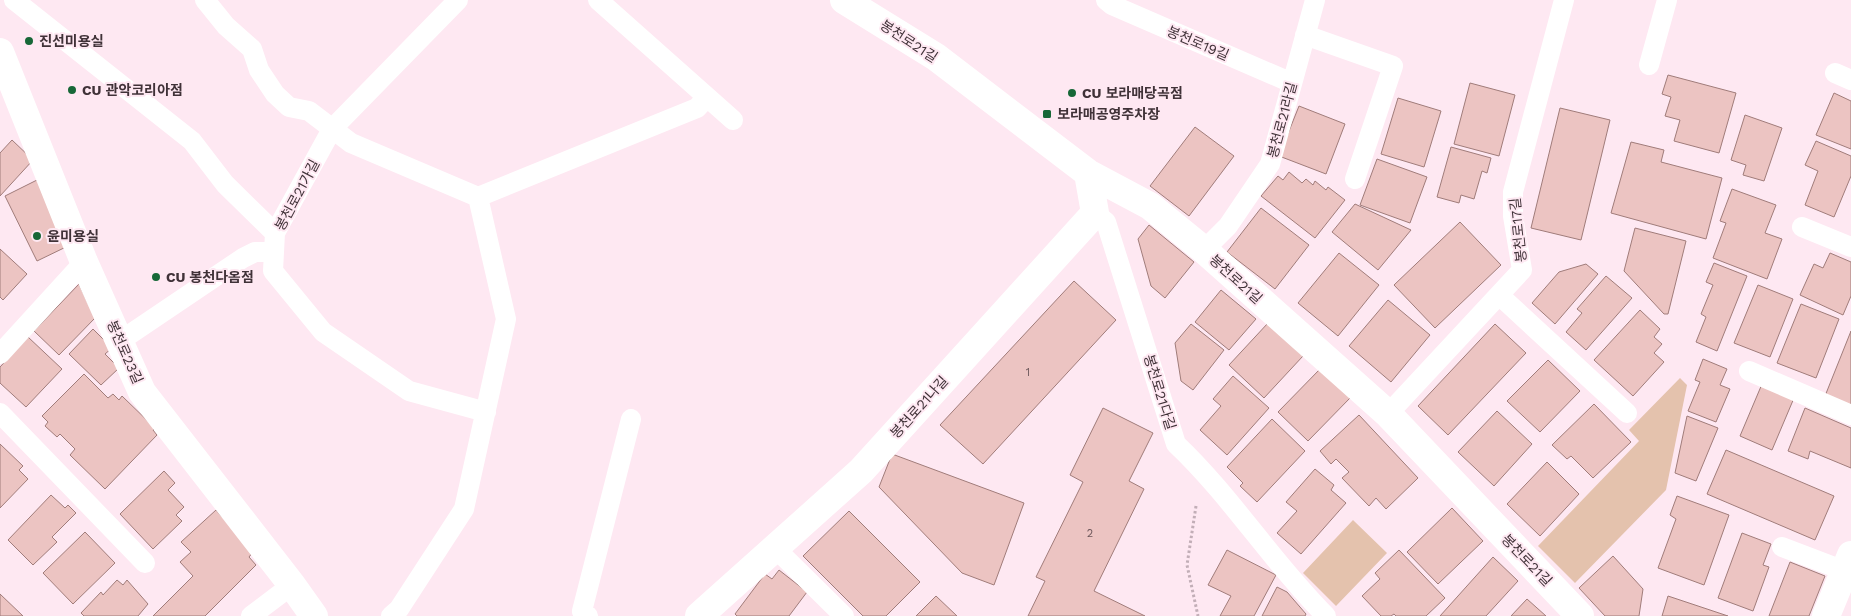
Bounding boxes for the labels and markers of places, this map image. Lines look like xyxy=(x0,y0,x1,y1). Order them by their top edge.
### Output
place label: 진선미용실 xyxy=(39,33,103,49)
marker: 진선미용실 xyxy=(23,35,35,47)
place label: CU 관악코리아점 xyxy=(82,82,183,98)
marker: CU 관악코리아점 xyxy=(66,84,78,96)
place label: CU 보라매당곡점 xyxy=(1082,85,1183,101)
marker: CU 보라매당곡점 xyxy=(1066,87,1078,99)
place label: 보라매공영주차장 xyxy=(1057,106,1160,122)
marker: 보라매공영주차장 xyxy=(1041,108,1053,120)
place label: 윤미용실 xyxy=(47,228,99,244)
marker: 윤미용실 xyxy=(31,230,43,242)
place label: CU 봉천다옴점 xyxy=(166,269,254,285)
marker: CU 봉천다옴점 xyxy=(150,271,162,283)

